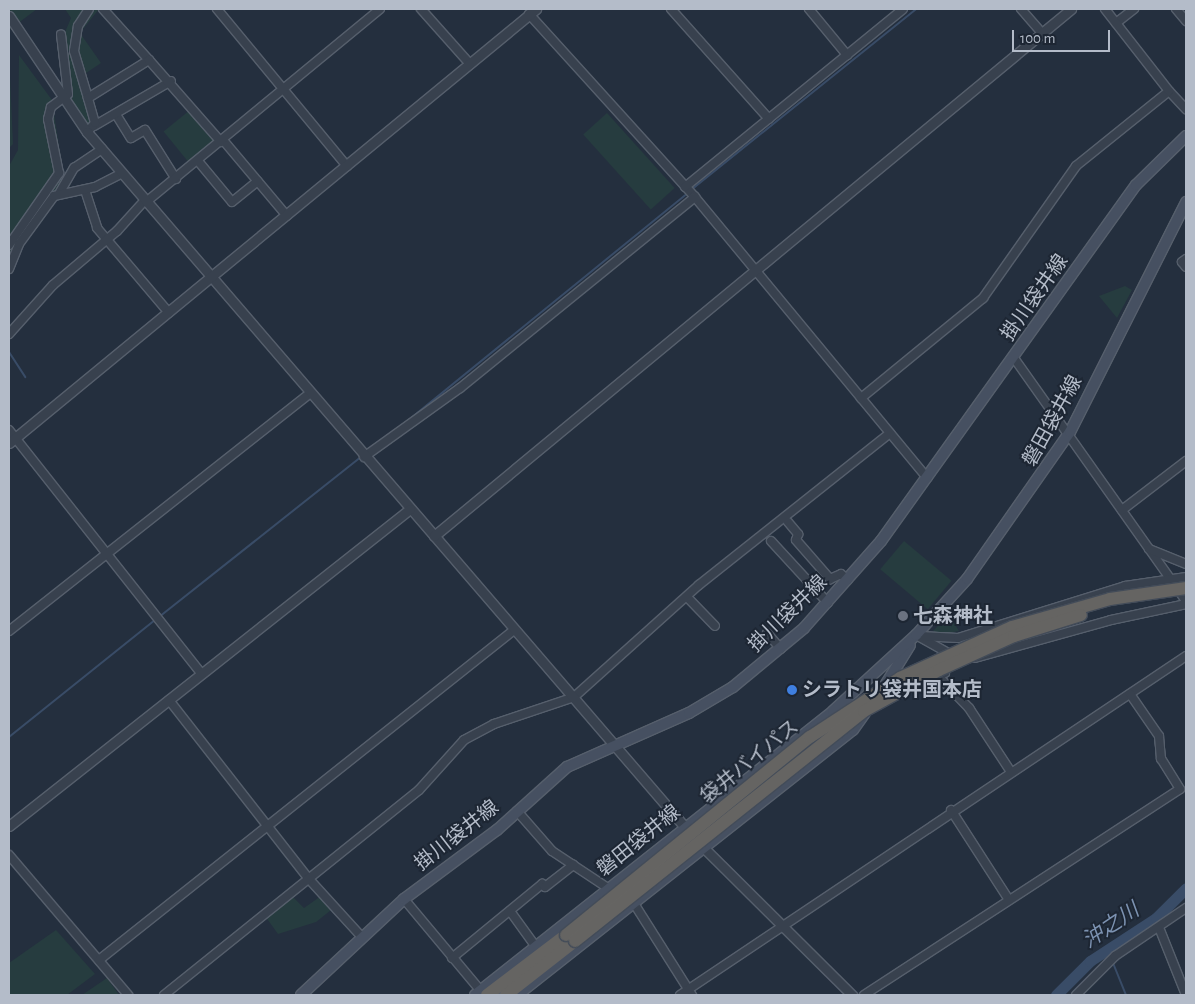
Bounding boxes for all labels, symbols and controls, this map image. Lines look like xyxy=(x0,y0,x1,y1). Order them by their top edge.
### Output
scale bar xyxy=(1015,20,1112,52)
text: 100 m xyxy=(1020,31,1055,46)
street label: 掛川袋井線 xyxy=(996,250,1074,346)
street label: 磐田袋井線 xyxy=(1018,371,1088,471)
street label: 掛川袋井線 xyxy=(744,571,832,657)
place label: 七森神社 xyxy=(913,604,993,628)
marker: 七森神社 xyxy=(897,610,909,622)
place label: シラトリ袋井国本店 xyxy=(802,678,982,702)
marker: シラトリ袋井国本店 xyxy=(786,684,798,696)
street label: 袋井バイパス xyxy=(696,715,804,809)
street label: 掛川袋井線 xyxy=(410,796,504,876)
street label: 磐田袋井線 xyxy=(593,800,685,882)
water label: 沖之川 xyxy=(1078,898,1144,954)

